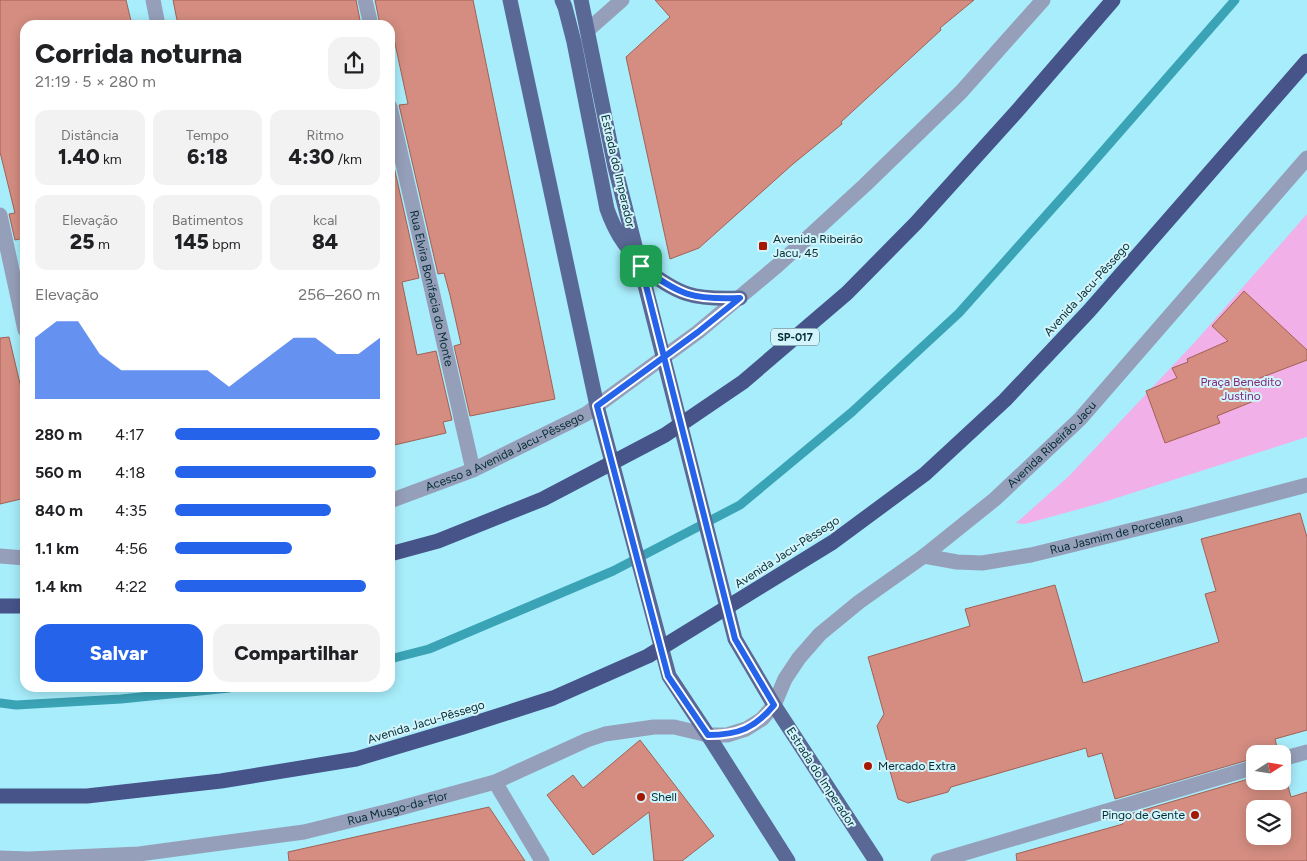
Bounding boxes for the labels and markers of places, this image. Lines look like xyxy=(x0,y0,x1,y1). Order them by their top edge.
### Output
place label: Avenida Ribeirão Jacu, 45 xyxy=(773,232,863,260)
marker: Avenida Ribeirão Jacu, 45 xyxy=(757,240,769,252)
pin xyxy=(620,245,662,287)
place label: Mercado Extra xyxy=(878,759,956,773)
marker: Mercado Extra xyxy=(862,760,874,772)
place label: Shell xyxy=(651,790,677,804)
marker: Shell xyxy=(635,791,647,803)
place label: Pingo de Gente xyxy=(1102,808,1185,822)
marker: Pingo de Gente xyxy=(1189,809,1201,821)

